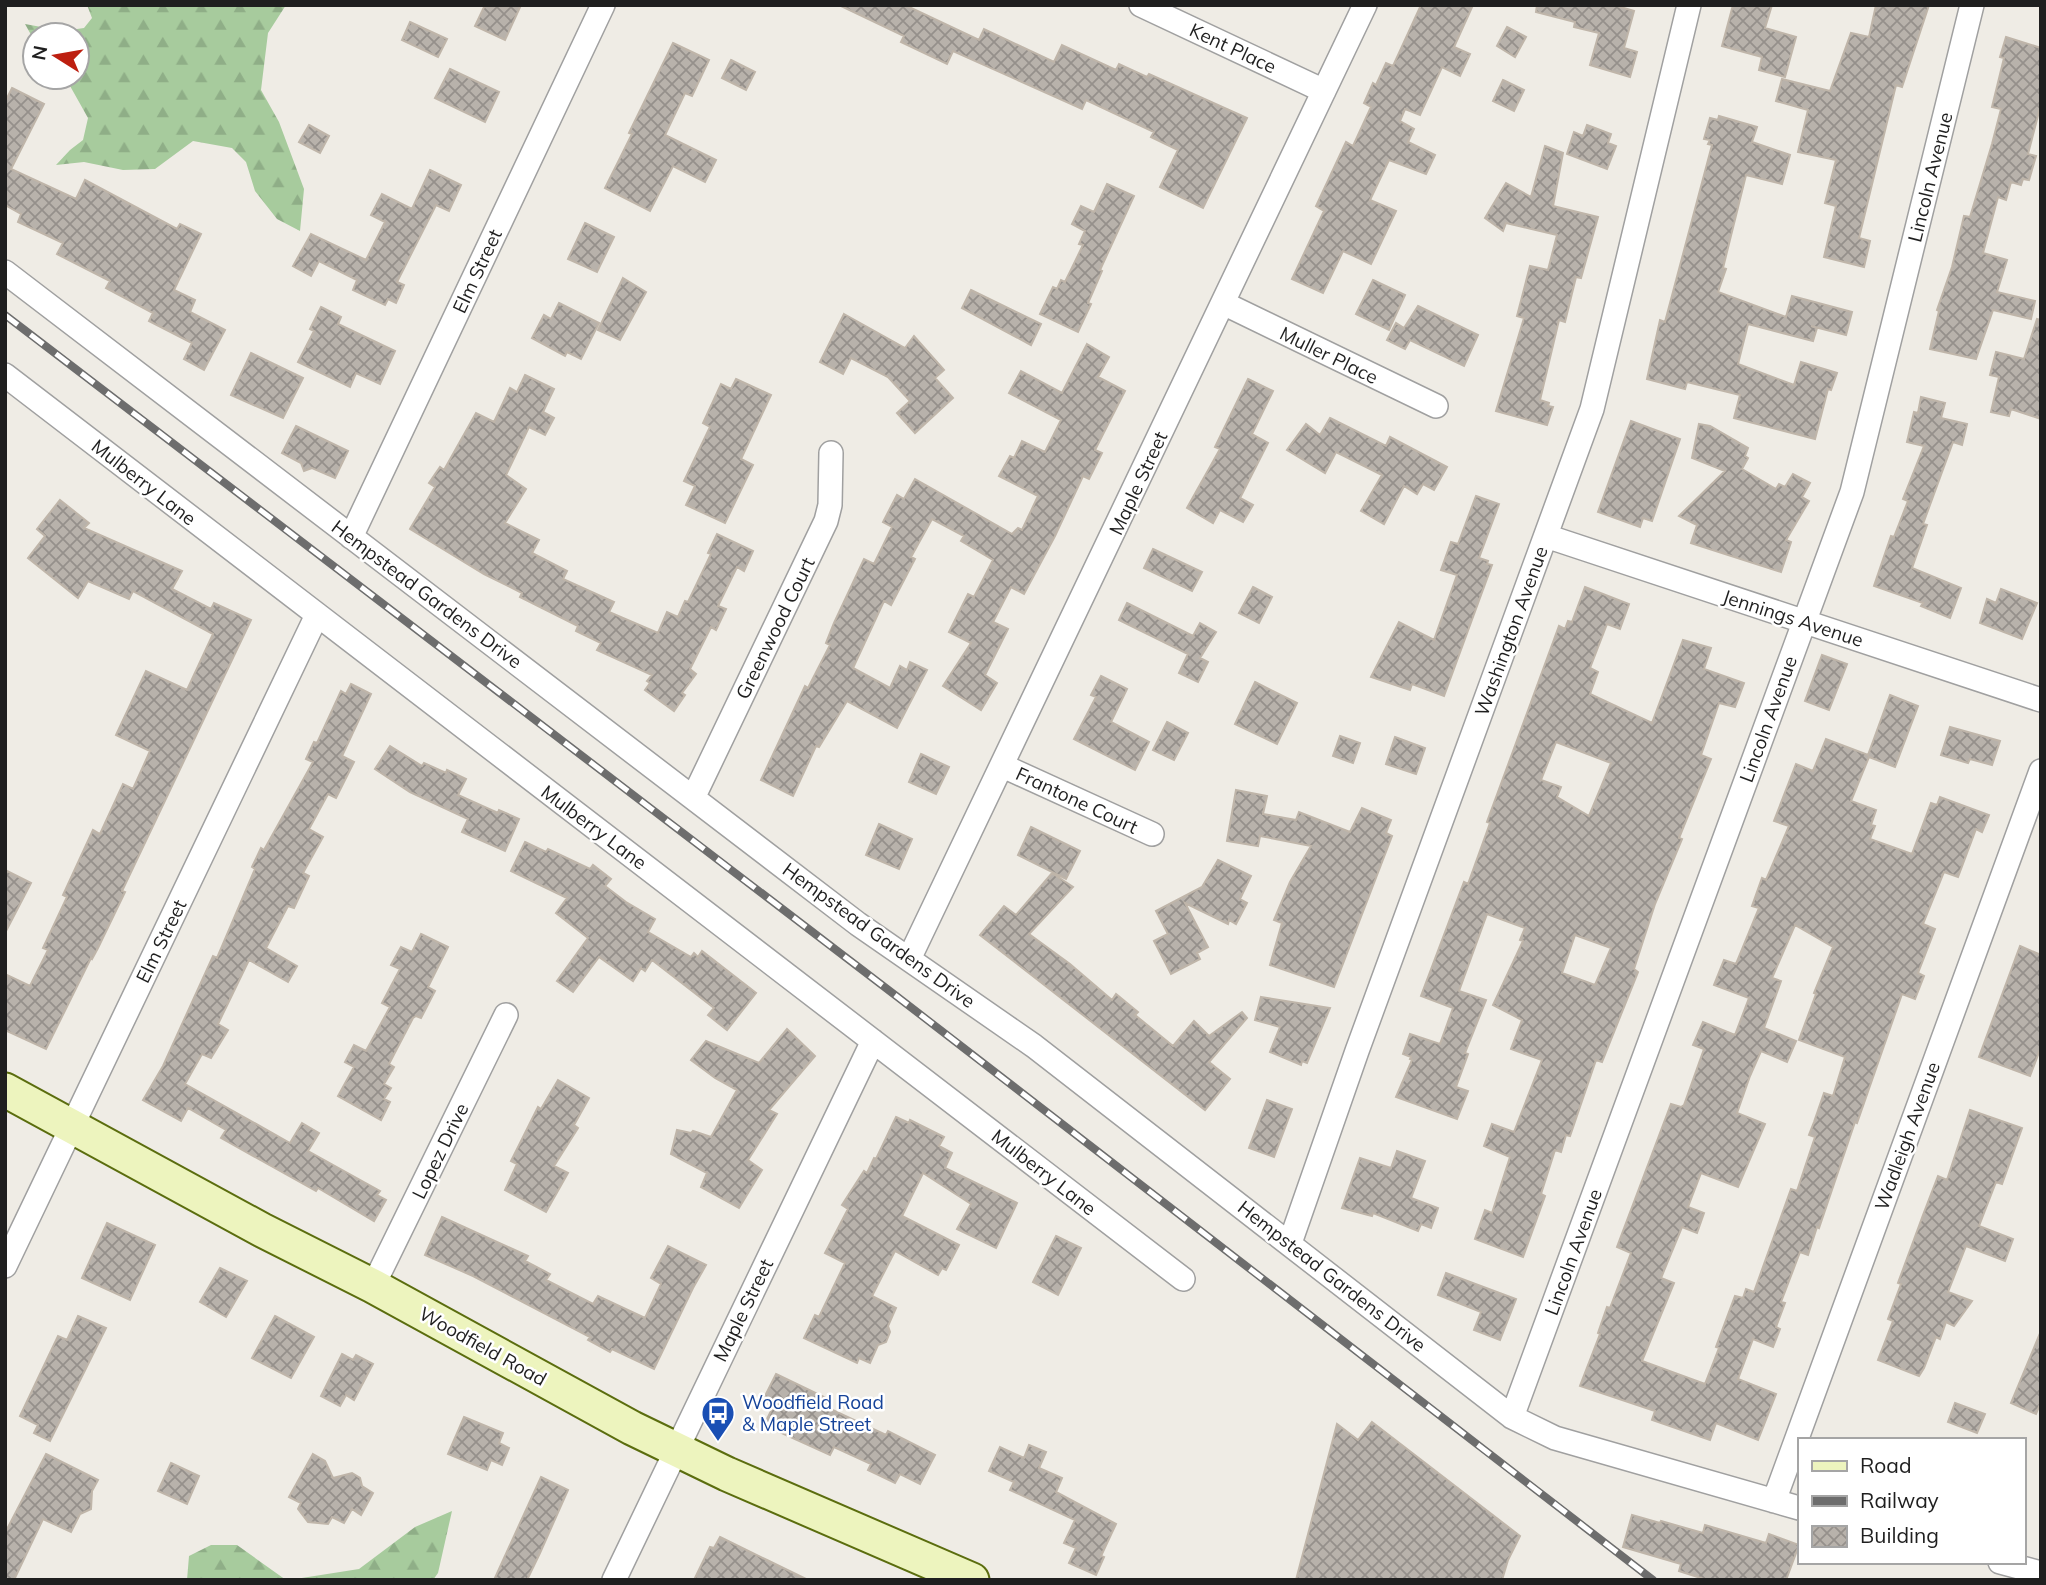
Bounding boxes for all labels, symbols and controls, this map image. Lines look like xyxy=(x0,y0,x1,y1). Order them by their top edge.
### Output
street label: Kent Place xyxy=(1186,18,1280,78)
north arrow xyxy=(21,21,91,91)
text: N xyxy=(26,43,52,62)
street label: Lincoln Avenue xyxy=(1902,110,1958,244)
street label: Elm Street xyxy=(447,225,507,317)
street label: Muller Place xyxy=(1276,321,1382,389)
street label: Maple Street xyxy=(1104,427,1173,539)
street label: Mulberry Lane xyxy=(87,434,201,530)
street label: Hempstead Gardens Drive xyxy=(327,515,527,673)
street label: Washington Avenue xyxy=(1469,543,1553,719)
street label: Greenwood Court xyxy=(730,553,820,703)
street label: Jennings Avenue xyxy=(1720,584,1866,652)
street label: Lincoln Avenue xyxy=(1734,652,1802,786)
street label: Frantone Court xyxy=(1012,761,1142,839)
street label: Mulberry Lane xyxy=(536,779,652,875)
street label: Hempstead Gardens Drive xyxy=(778,857,980,1013)
street label: Elm Street xyxy=(131,895,192,987)
street label: Wadleigh Avenue xyxy=(1869,1059,1945,1213)
street label: Lopez Drive xyxy=(407,1099,473,1203)
street label: Mulberry Lane xyxy=(987,1124,1101,1220)
street label: Lincoln Avenue xyxy=(1539,1185,1607,1319)
street label: Hempstead Gardens Drive xyxy=(1233,1195,1431,1357)
street label: Maple Street xyxy=(708,1254,778,1365)
street label: Woodfield Road xyxy=(415,1301,551,1391)
place label: Woodfield Road & Maple Street xyxy=(742,1390,884,1436)
bus stop icon: Woodfield Road & Maple Street xyxy=(699,1394,737,1443)
legend xyxy=(1798,1438,2025,1564)
text: Road xyxy=(1860,1452,1911,1478)
text: Railway xyxy=(1860,1487,1939,1513)
text: Building xyxy=(1860,1522,1939,1548)

